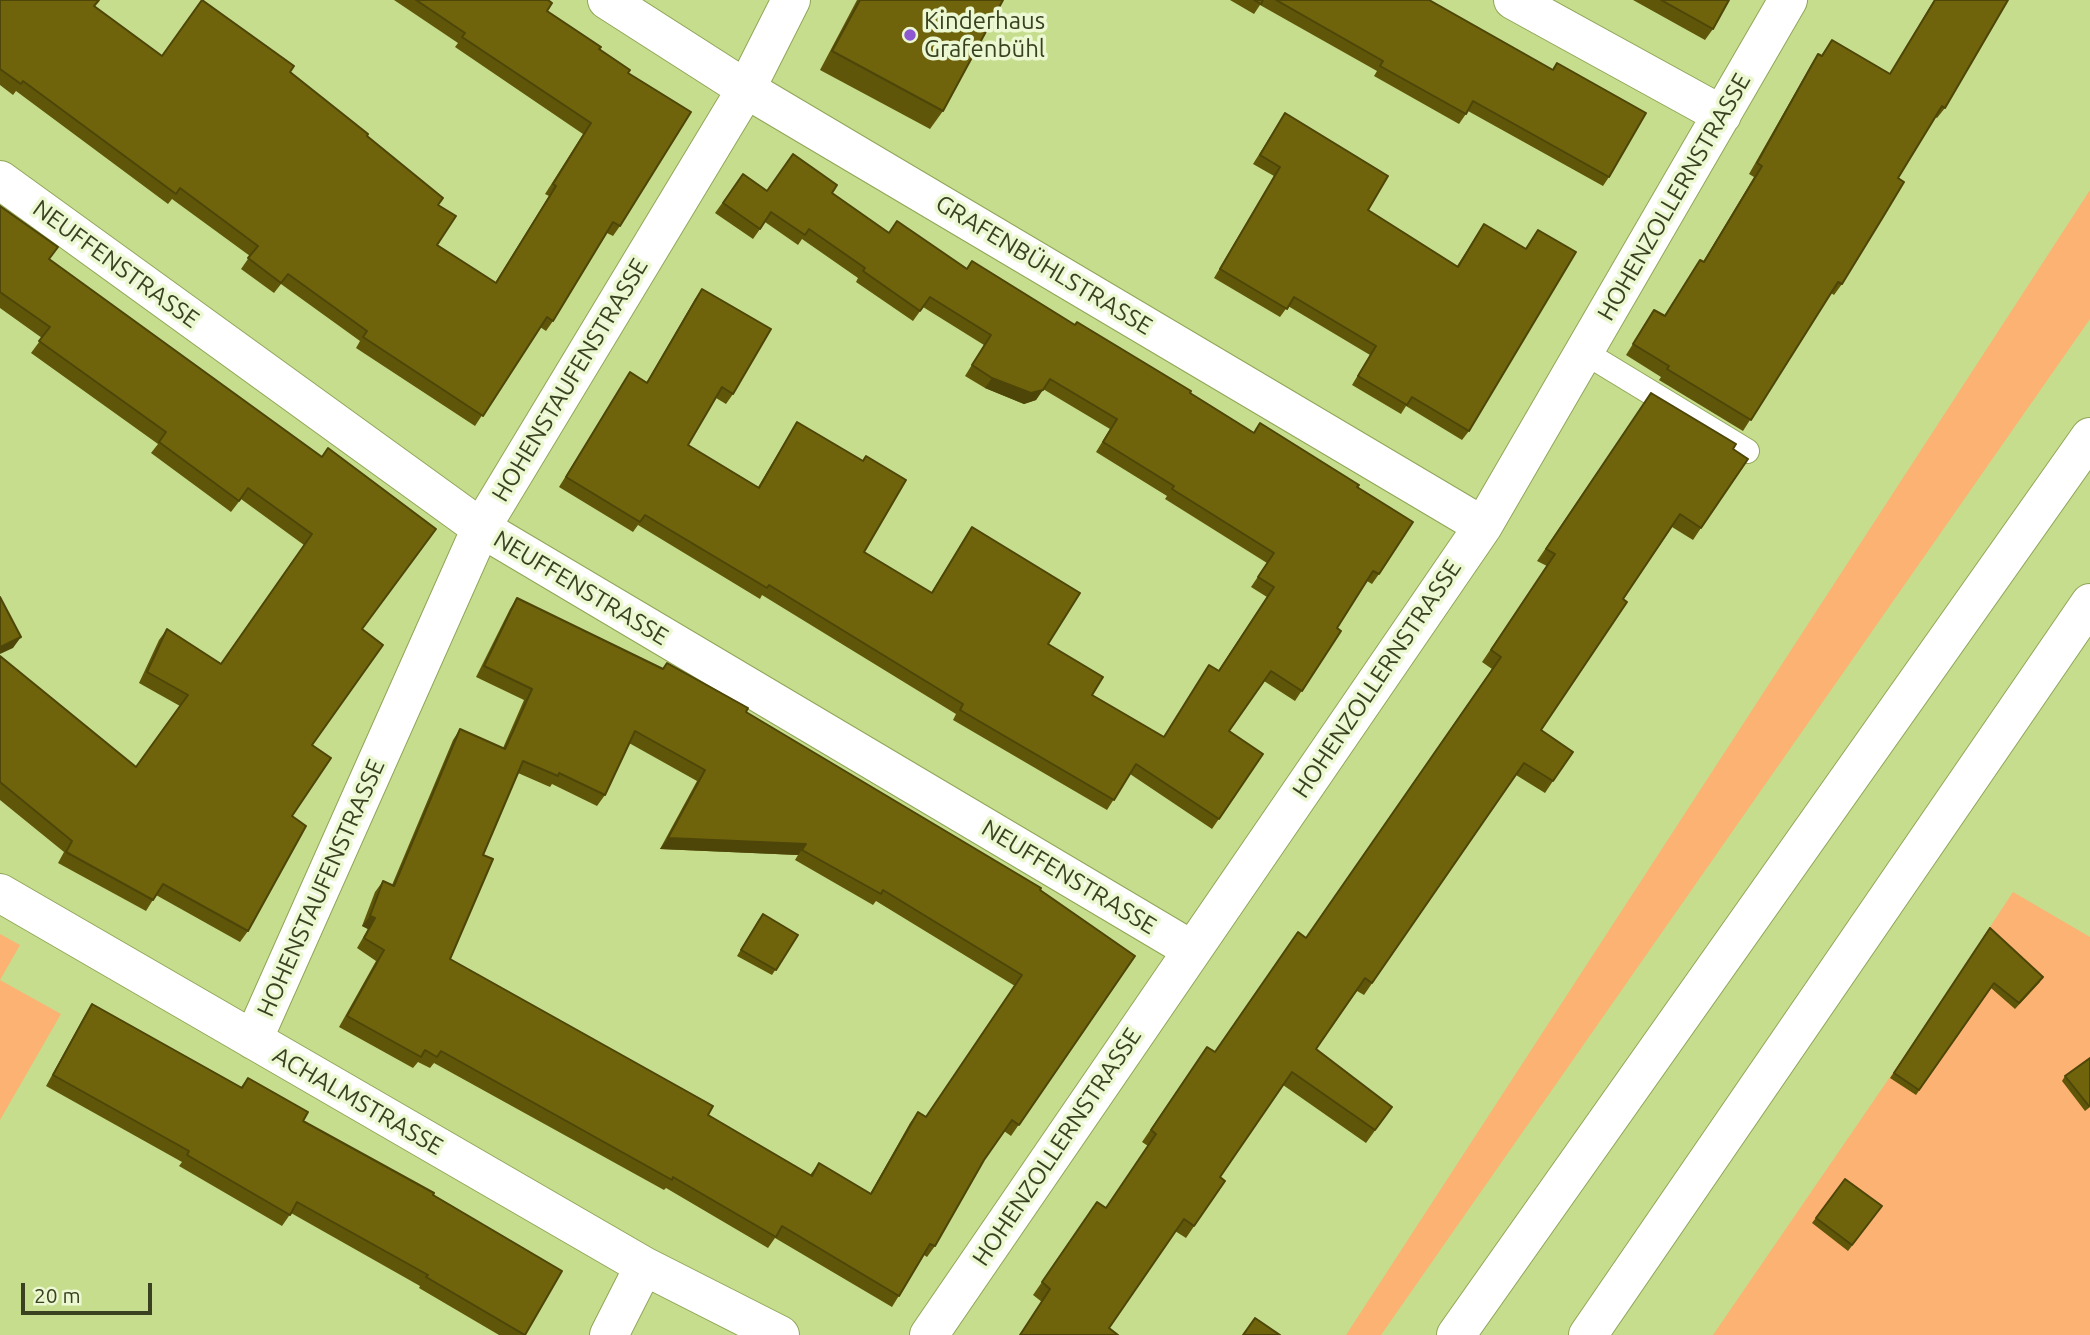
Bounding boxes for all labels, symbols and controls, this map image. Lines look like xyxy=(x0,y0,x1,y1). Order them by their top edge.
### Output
place label: Kinderhaus Grafenbühl xyxy=(924,7,1045,63)
marker: Kinderhaus Grafenbühl xyxy=(902,27,918,43)
street label: HOHENZOLLERNSTRASSE xyxy=(1591,68,1757,326)
street label: GRAFENBÜHLSTRASSE xyxy=(931,189,1157,341)
street label: NEUFFENSTRASSE xyxy=(27,194,205,334)
street label: HOHENSTAUFENSTRASSE xyxy=(486,253,654,507)
street label: NEUFFENSTRASSE xyxy=(488,524,674,652)
street label: HOHENZOLLERNSTRASSE xyxy=(1287,555,1467,803)
street label: HOHENSTAUFENSTRASSE xyxy=(251,755,391,1021)
street label: NEUFFENSTRASSE xyxy=(976,813,1162,941)
street label: HOHENZOLLERNSTRASSE xyxy=(967,1023,1147,1271)
street label: ACHALMSTRASSE xyxy=(268,1041,448,1161)
scale bar xyxy=(24,1268,156,1312)
text: 20 m xyxy=(34,1283,81,1307)

